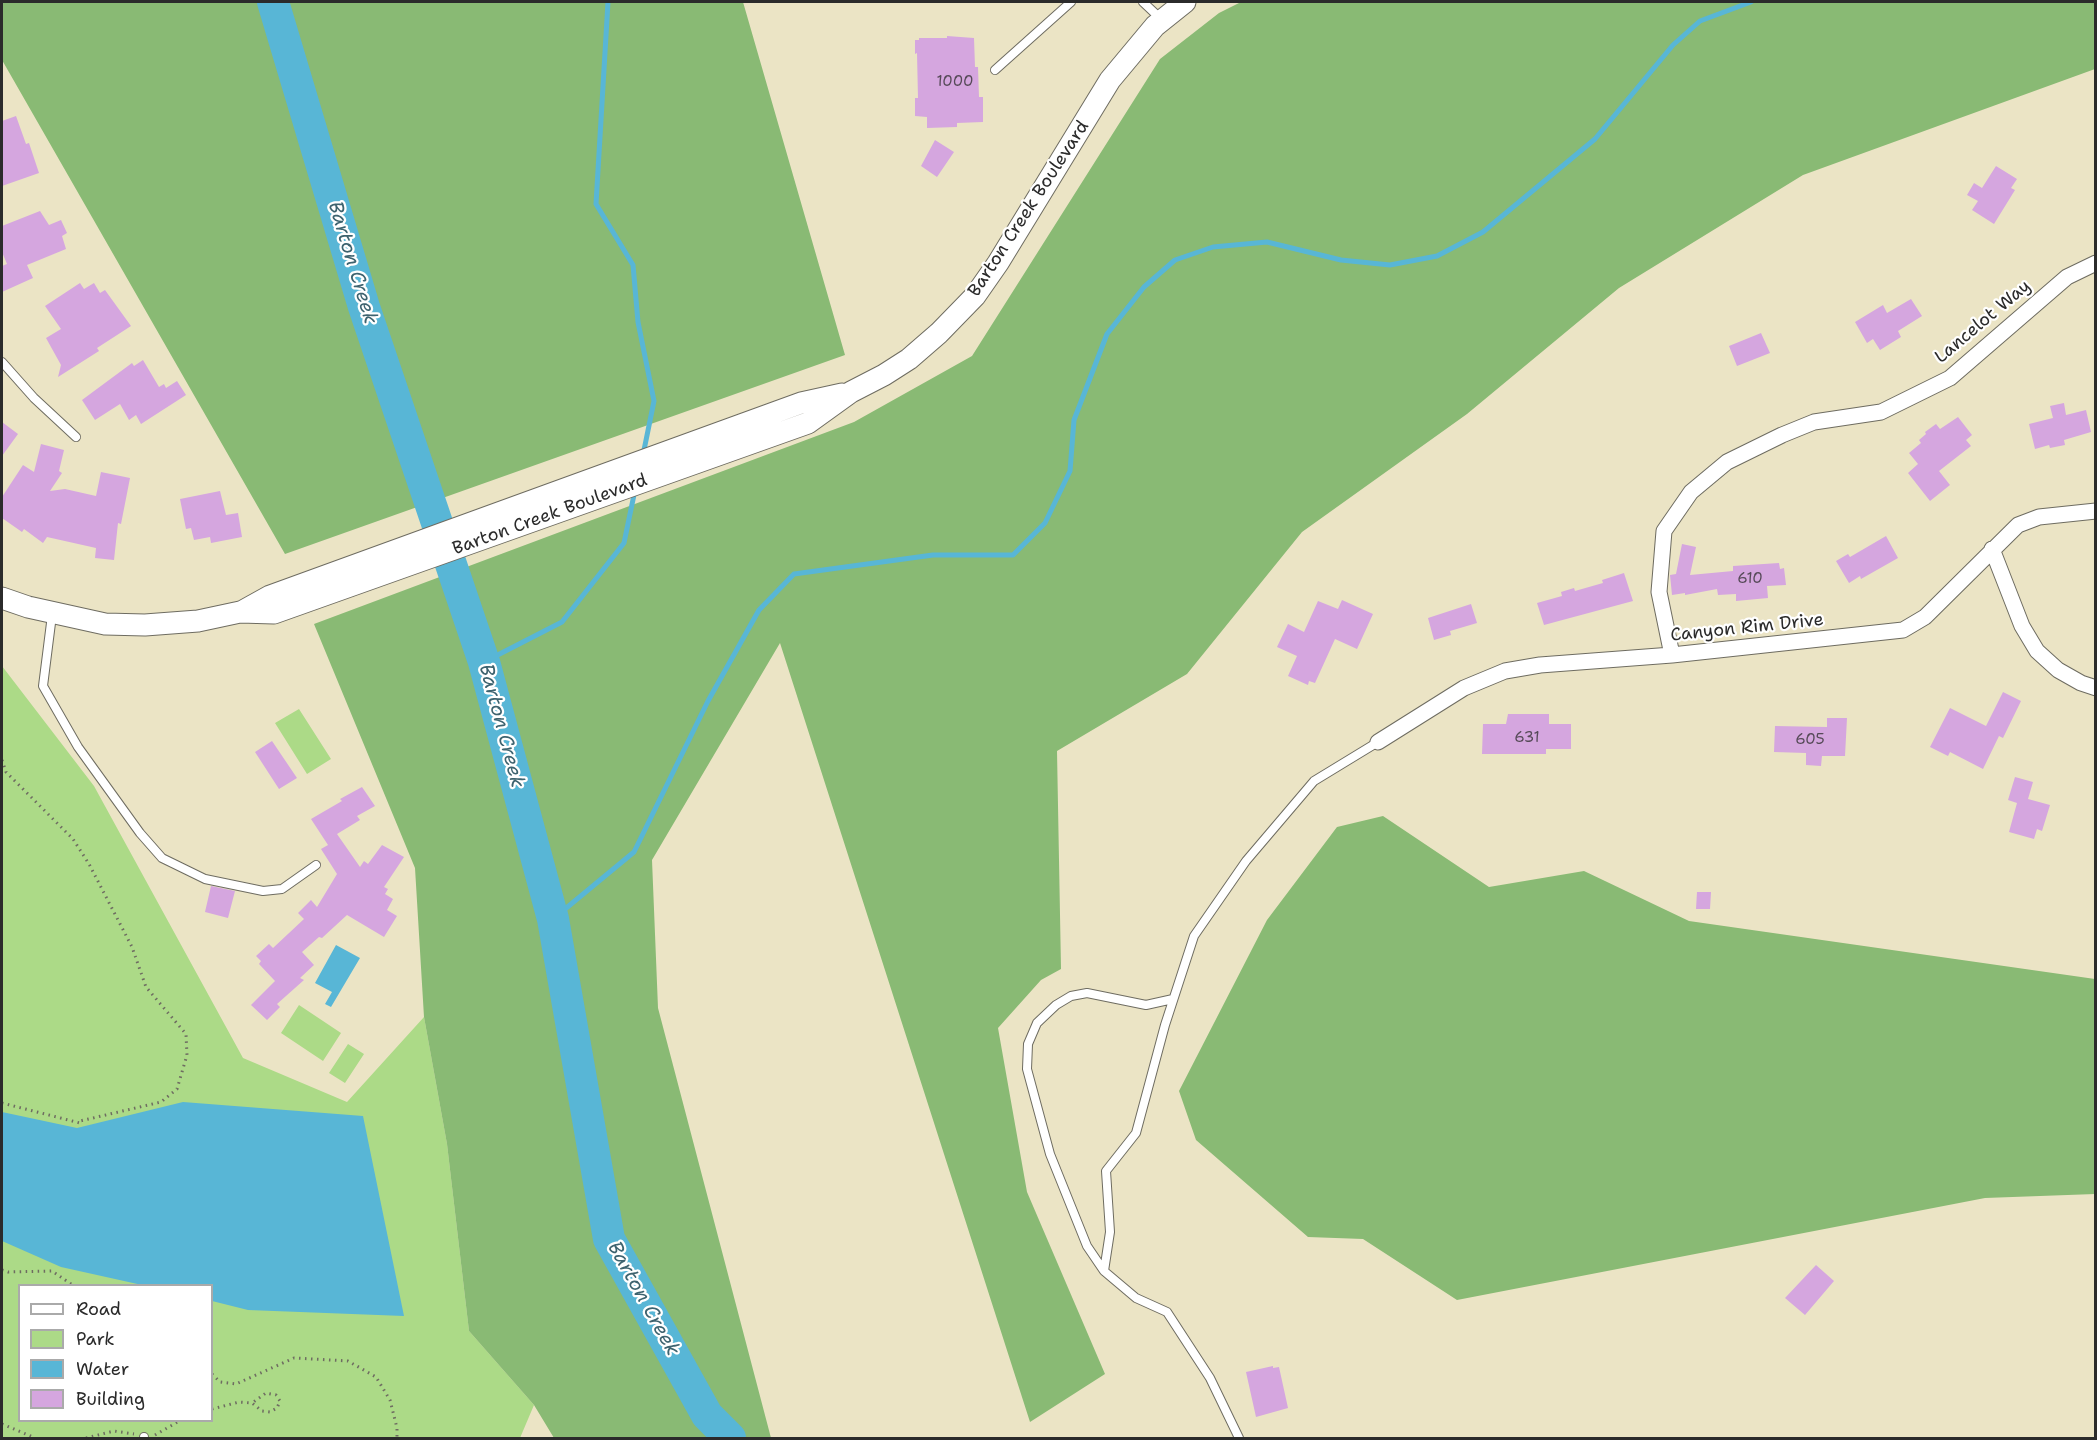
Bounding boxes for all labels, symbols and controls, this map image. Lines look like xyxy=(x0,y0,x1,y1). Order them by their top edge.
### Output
house number: 1000 xyxy=(936,73,974,91)
street label: Barton Creek Boulevard xyxy=(964,117,1094,301)
water label: Barton Creek xyxy=(322,199,382,327)
street label: Lancelot Way xyxy=(1931,276,2035,368)
street label: Barton Creek Boulevard xyxy=(450,470,650,560)
house number: 610 xyxy=(1737,570,1763,588)
street label: Canyon Rim Drive xyxy=(1669,609,1825,647)
water label: Barton Creek xyxy=(473,661,529,791)
house number: 631 xyxy=(1514,729,1540,747)
house number: 605 xyxy=(1795,731,1825,749)
water label: Barton Creek xyxy=(602,1238,684,1360)
legend xyxy=(18,1284,213,1422)
text: Road xyxy=(76,1297,121,1321)
text: Park xyxy=(76,1327,115,1351)
text: Water xyxy=(76,1357,129,1381)
text: Building xyxy=(76,1387,145,1411)

